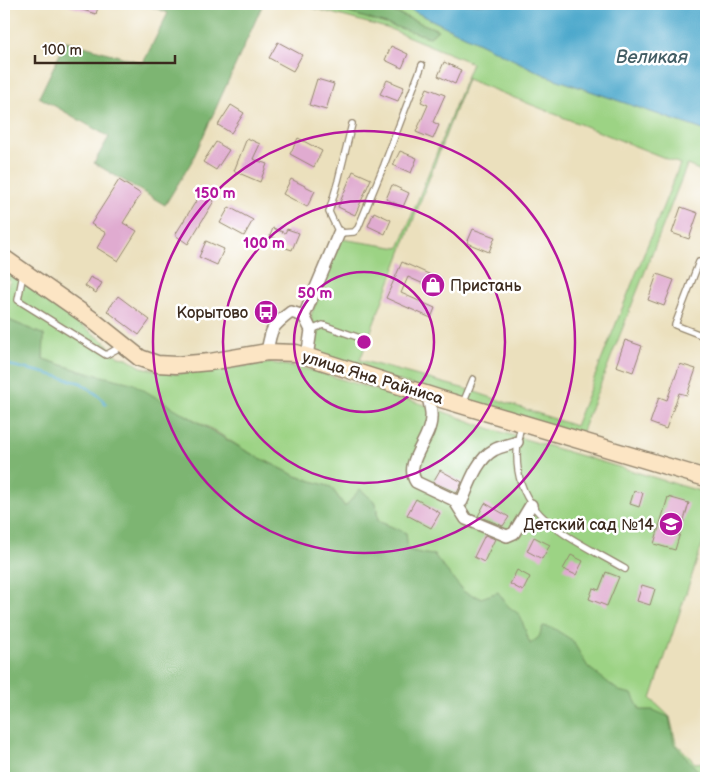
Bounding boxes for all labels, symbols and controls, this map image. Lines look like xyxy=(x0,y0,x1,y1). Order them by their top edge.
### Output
scale bar xyxy=(35,32,175,64)
text: 100 m xyxy=(42,41,82,60)
water label: Великая xyxy=(616,47,688,68)
text: 150 m xyxy=(194,184,236,203)
text: 100 m xyxy=(243,234,285,253)
shop icon: Пристань xyxy=(420,272,446,298)
place label: Пристань xyxy=(450,277,521,296)
text: 50 m xyxy=(298,284,333,303)
bus stop icon: Корытово xyxy=(253,299,279,325)
place label: Корытово xyxy=(177,304,248,323)
centre of rings xyxy=(355,333,373,351)
street label: улица Яна Райниса xyxy=(300,348,446,409)
school or university icon: Детский сад №14 xyxy=(658,511,684,537)
place label: Детский сад №14 xyxy=(523,516,654,535)

